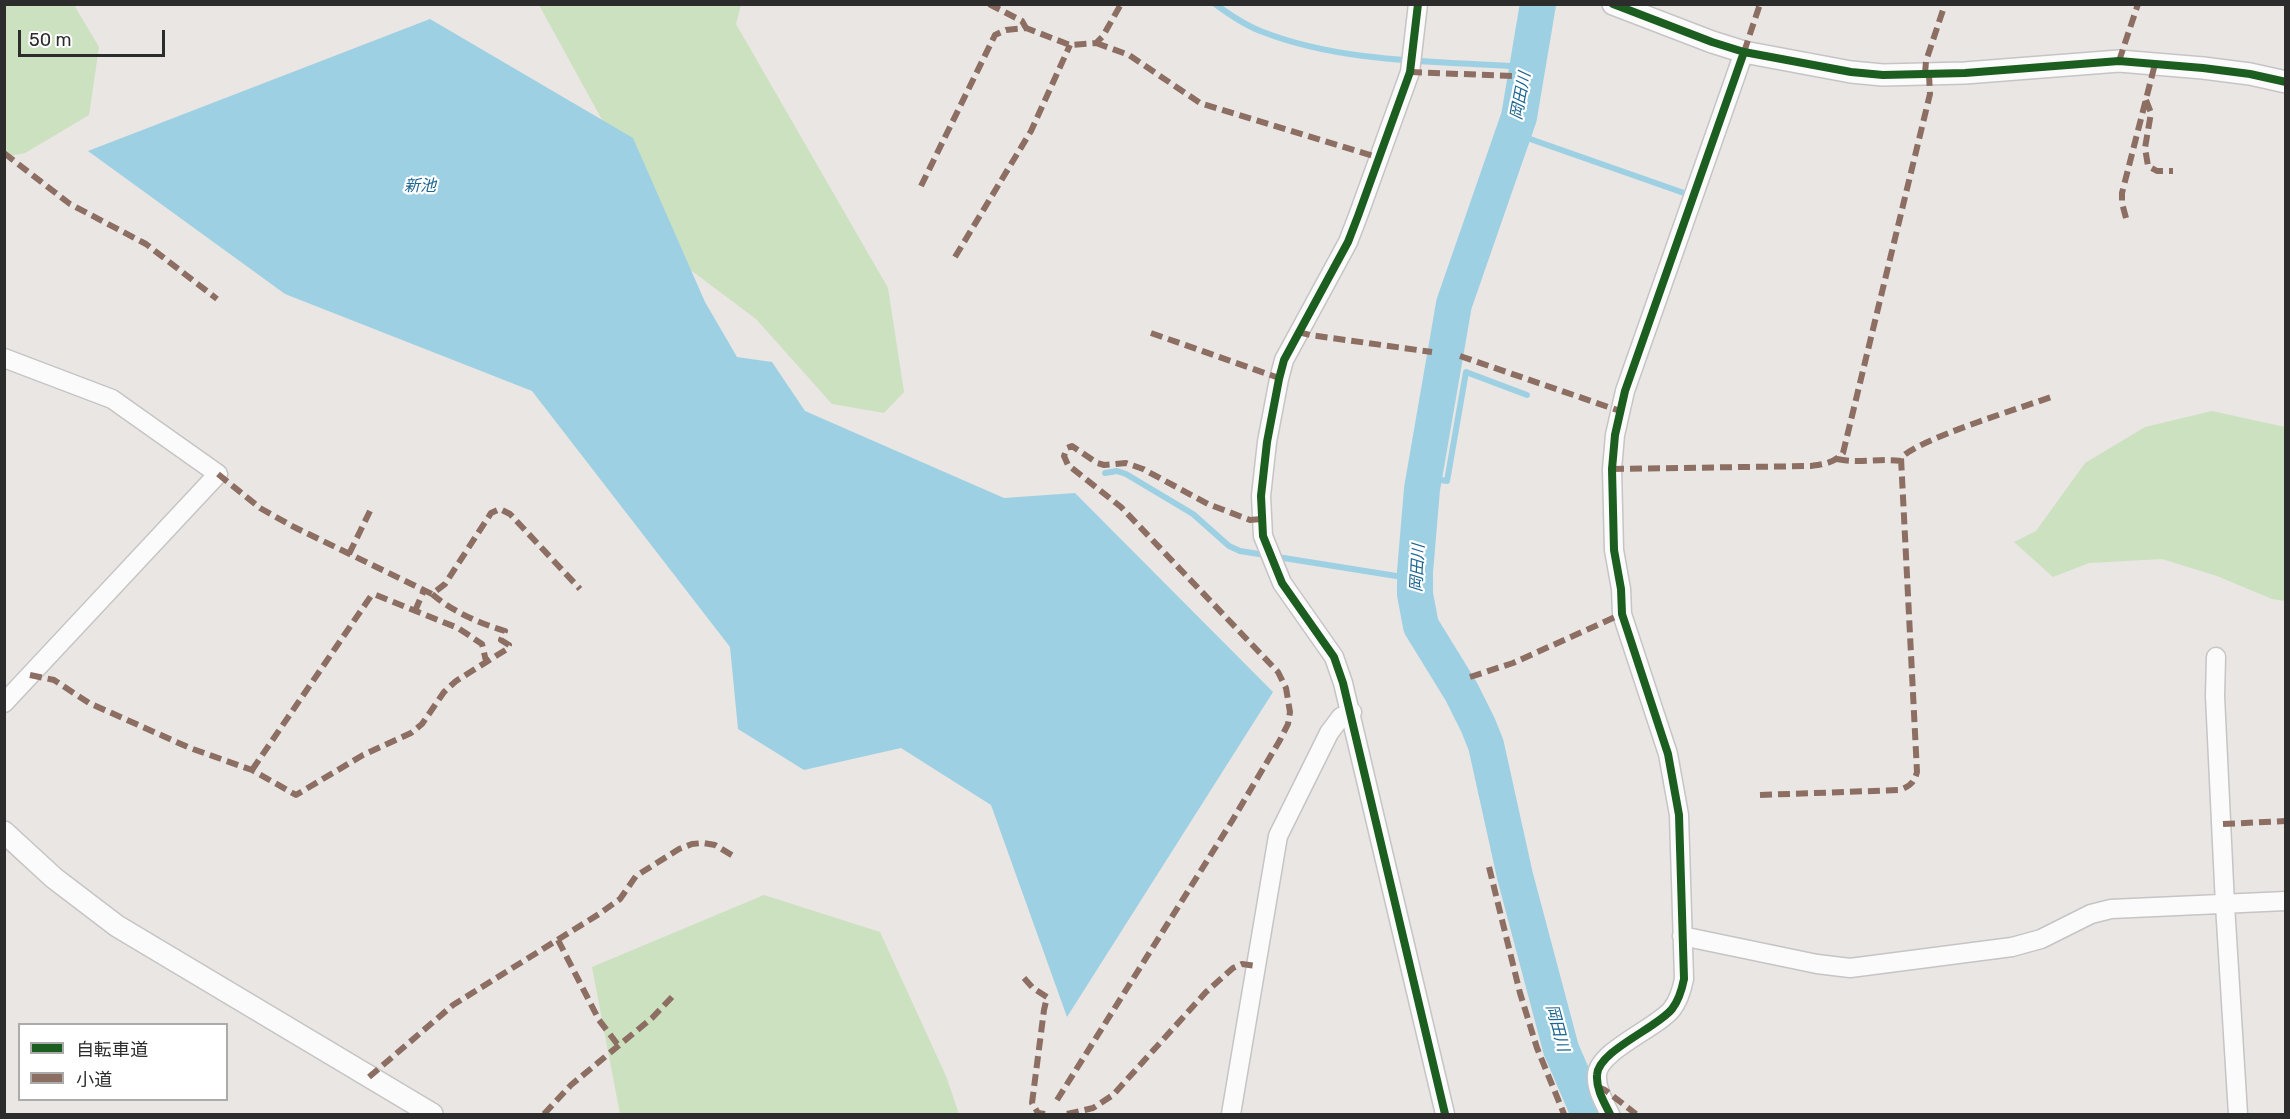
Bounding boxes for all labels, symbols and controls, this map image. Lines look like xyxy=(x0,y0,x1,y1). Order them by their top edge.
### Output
scale bar xyxy=(21,18,168,56)
text: 50 m xyxy=(29,29,72,51)
water label: 岡田川 xyxy=(1507,71,1535,121)
water label: 新池 xyxy=(404,176,436,196)
water label: 岡田川 xyxy=(1407,544,1429,592)
water label: 岡田川 xyxy=(1542,1002,1572,1054)
legend xyxy=(18,1023,228,1101)
text: 自転車道 xyxy=(76,1039,148,1061)
text: 小道 xyxy=(76,1069,112,1091)

